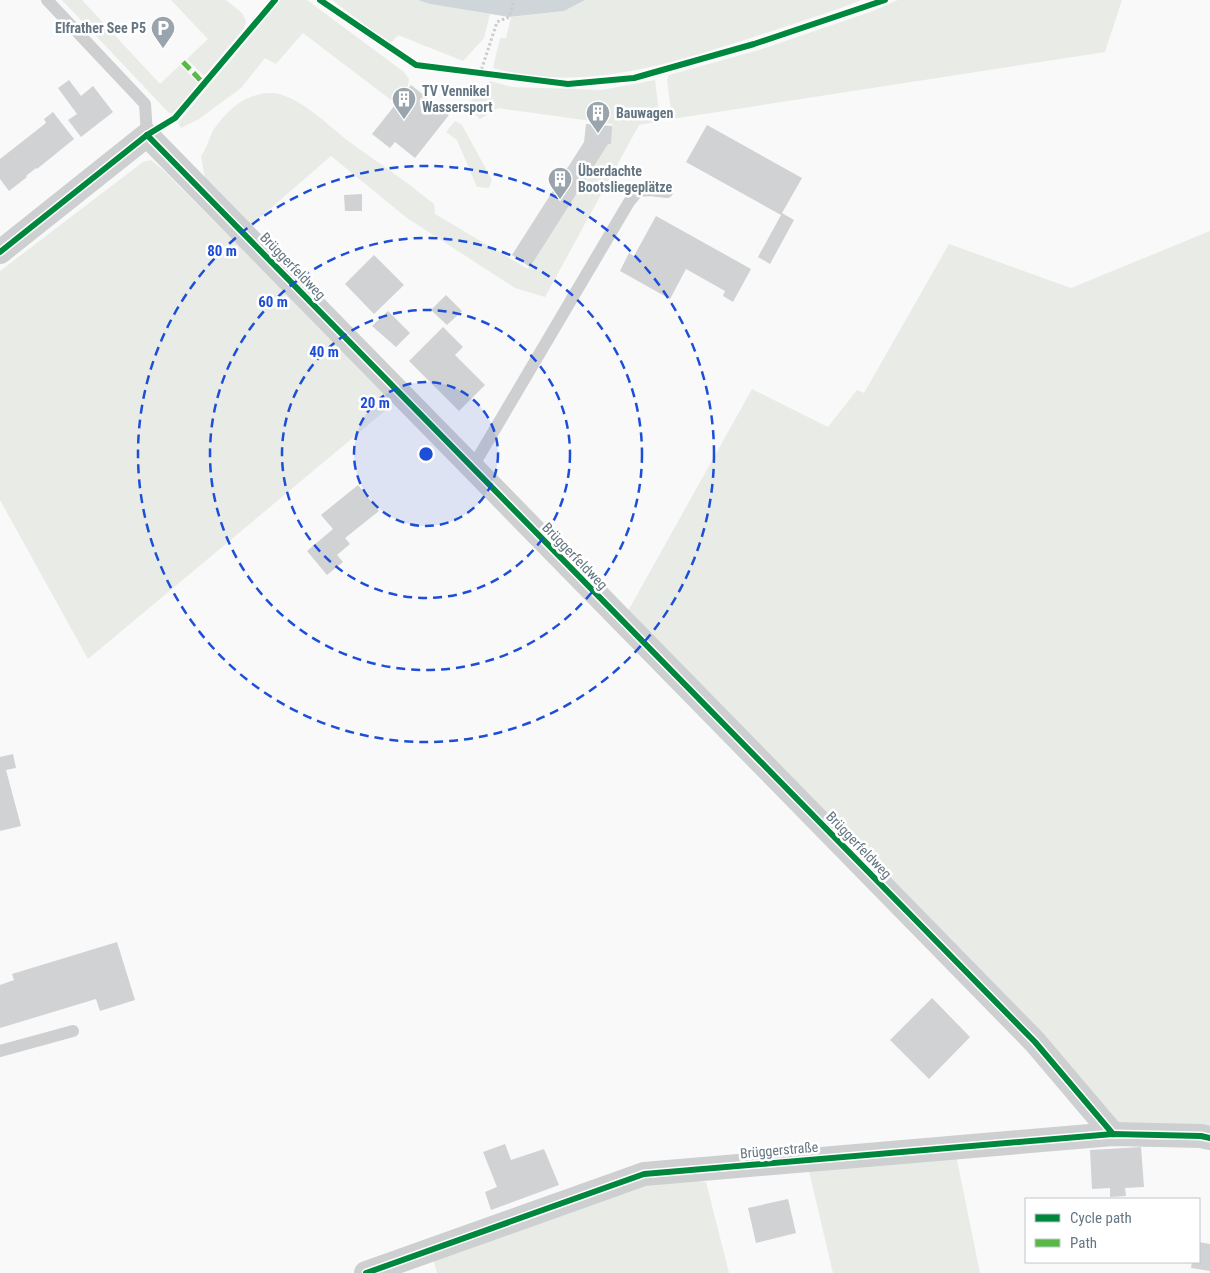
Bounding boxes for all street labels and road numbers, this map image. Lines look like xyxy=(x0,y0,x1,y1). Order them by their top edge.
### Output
street label: Brüggerfeldweg xyxy=(257,229,329,303)
street label: Brüggerfeldweg xyxy=(539,519,611,593)
street label: Brüggerfeldweg xyxy=(823,808,895,882)
street label: Brüggerstraße xyxy=(739,1139,819,1161)

